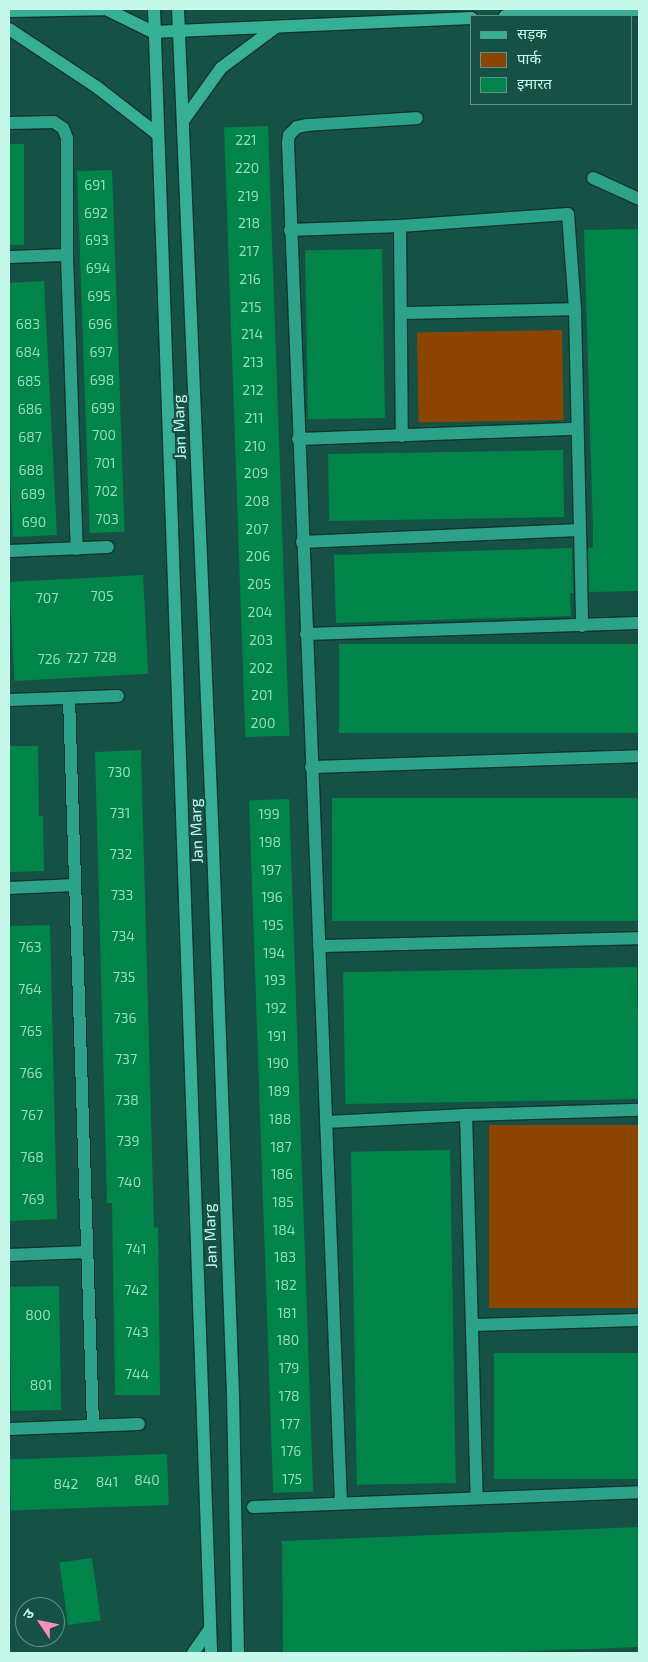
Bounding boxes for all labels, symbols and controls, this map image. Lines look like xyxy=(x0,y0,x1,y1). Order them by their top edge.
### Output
legend xyxy=(470,15,633,105)
text: सड़क xyxy=(517,24,547,42)
text: पार्क xyxy=(517,49,541,67)
text: इमारत xyxy=(517,74,552,92)
house number: 221 xyxy=(235,132,257,148)
house number: 220 xyxy=(235,160,259,176)
house number: 691 xyxy=(84,177,106,193)
house number: 219 xyxy=(237,188,259,204)
house number: 692 xyxy=(84,205,108,221)
house number: 218 xyxy=(238,215,260,231)
house number: 693 xyxy=(85,232,109,248)
house number: 217 xyxy=(239,243,259,259)
house number: 694 xyxy=(86,260,110,276)
house number: 216 xyxy=(239,271,261,287)
house number: 695 xyxy=(87,288,111,304)
house number: 215 xyxy=(241,299,261,315)
house number: 683 xyxy=(16,316,40,332)
house number: 696 xyxy=(88,316,112,332)
house number: 214 xyxy=(241,326,263,342)
house number: 684 xyxy=(15,344,41,360)
house number: 697 xyxy=(89,344,113,360)
house number: 213 xyxy=(242,354,264,370)
house number: 698 xyxy=(90,372,114,388)
house number: 685 xyxy=(17,373,41,389)
house number: 212 xyxy=(242,382,264,398)
street label: Jan Marg xyxy=(168,394,190,460)
house number: 699 xyxy=(91,400,115,416)
house number: 686 xyxy=(18,401,42,417)
house number: 211 xyxy=(244,410,264,426)
house number: 700 xyxy=(92,427,116,443)
house number: 687 xyxy=(18,429,42,445)
house number: 210 xyxy=(244,438,266,454)
house number: 701 xyxy=(94,455,116,471)
house number: 688 xyxy=(18,462,44,478)
house number: 209 xyxy=(244,465,268,481)
house number: 702 xyxy=(94,483,118,499)
house number: 689 xyxy=(21,486,45,502)
house number: 208 xyxy=(245,493,269,509)
house number: 703 xyxy=(95,511,119,527)
house number: 690 xyxy=(22,514,46,530)
house number: 207 xyxy=(245,521,269,537)
house number: 206 xyxy=(246,548,270,564)
house number: 205 xyxy=(247,576,271,592)
house number: 705 xyxy=(90,588,114,604)
house number: 707 xyxy=(36,590,58,606)
house number: 204 xyxy=(248,604,272,620)
house number: 203 xyxy=(249,632,273,648)
house number: 728 xyxy=(93,649,117,665)
house number: 727 xyxy=(66,650,88,666)
house number: 726 xyxy=(37,651,61,667)
house number: 202 xyxy=(249,660,273,676)
house number: 201 xyxy=(251,687,273,703)
house number: 200 xyxy=(251,715,275,731)
house number: 730 xyxy=(107,764,131,780)
street label: Jan Marg xyxy=(185,798,207,864)
house number: 731 xyxy=(110,805,130,821)
house number: 199 xyxy=(258,806,280,822)
house number: 198 xyxy=(259,834,281,850)
house number: 732 xyxy=(110,846,132,862)
house number: 197 xyxy=(261,862,281,878)
house number: 733 xyxy=(111,887,133,903)
house number: 196 xyxy=(261,889,283,905)
house number: 195 xyxy=(262,917,284,933)
house number: 734 xyxy=(111,928,135,944)
house number: 763 xyxy=(19,939,41,955)
house number: 194 xyxy=(263,945,285,961)
house number: 735 xyxy=(113,969,135,985)
house number: 193 xyxy=(264,972,286,988)
house number: 764 xyxy=(18,981,42,997)
house number: 192 xyxy=(265,1000,287,1016)
house number: 736 xyxy=(114,1010,136,1026)
house number: 765 xyxy=(20,1023,42,1039)
house number: 191 xyxy=(267,1028,287,1044)
house number: 737 xyxy=(115,1051,137,1067)
house number: 190 xyxy=(267,1055,289,1071)
house number: 766 xyxy=(19,1065,43,1081)
house number: 189 xyxy=(268,1083,290,1099)
house number: 738 xyxy=(115,1092,139,1108)
house number: 767 xyxy=(21,1107,43,1123)
house number: 188 xyxy=(269,1111,291,1127)
house number: 739 xyxy=(117,1133,139,1149)
house number: 187 xyxy=(270,1139,292,1155)
house number: 768 xyxy=(20,1149,44,1165)
house number: 186 xyxy=(271,1166,293,1182)
house number: 740 xyxy=(117,1174,141,1190)
house number: 769 xyxy=(21,1191,45,1207)
house number: 185 xyxy=(272,1194,294,1210)
street label: Jan Marg xyxy=(199,1203,221,1269)
house number: 184 xyxy=(273,1222,295,1238)
house number: 741 xyxy=(125,1241,147,1257)
house number: 183 xyxy=(274,1249,296,1265)
house number: 182 xyxy=(275,1277,297,1293)
house number: 742 xyxy=(124,1282,148,1298)
house number: 181 xyxy=(277,1305,297,1321)
house number: 800 xyxy=(25,1307,51,1323)
house number: 743 xyxy=(125,1324,149,1340)
house number: 180 xyxy=(277,1332,299,1348)
house number: 179 xyxy=(279,1360,299,1376)
house number: 744 xyxy=(125,1366,149,1382)
house number: 801 xyxy=(30,1377,52,1393)
house number: 178 xyxy=(278,1388,300,1404)
house number: 177 xyxy=(280,1416,300,1432)
house number: 176 xyxy=(281,1443,301,1459)
house number: 175 xyxy=(282,1471,302,1487)
house number: 840 xyxy=(134,1472,160,1488)
house number: 841 xyxy=(96,1474,118,1490)
house number: 842 xyxy=(54,1476,78,1492)
north arrow xyxy=(15,1597,65,1647)
text: उ xyxy=(19,1606,37,1622)

